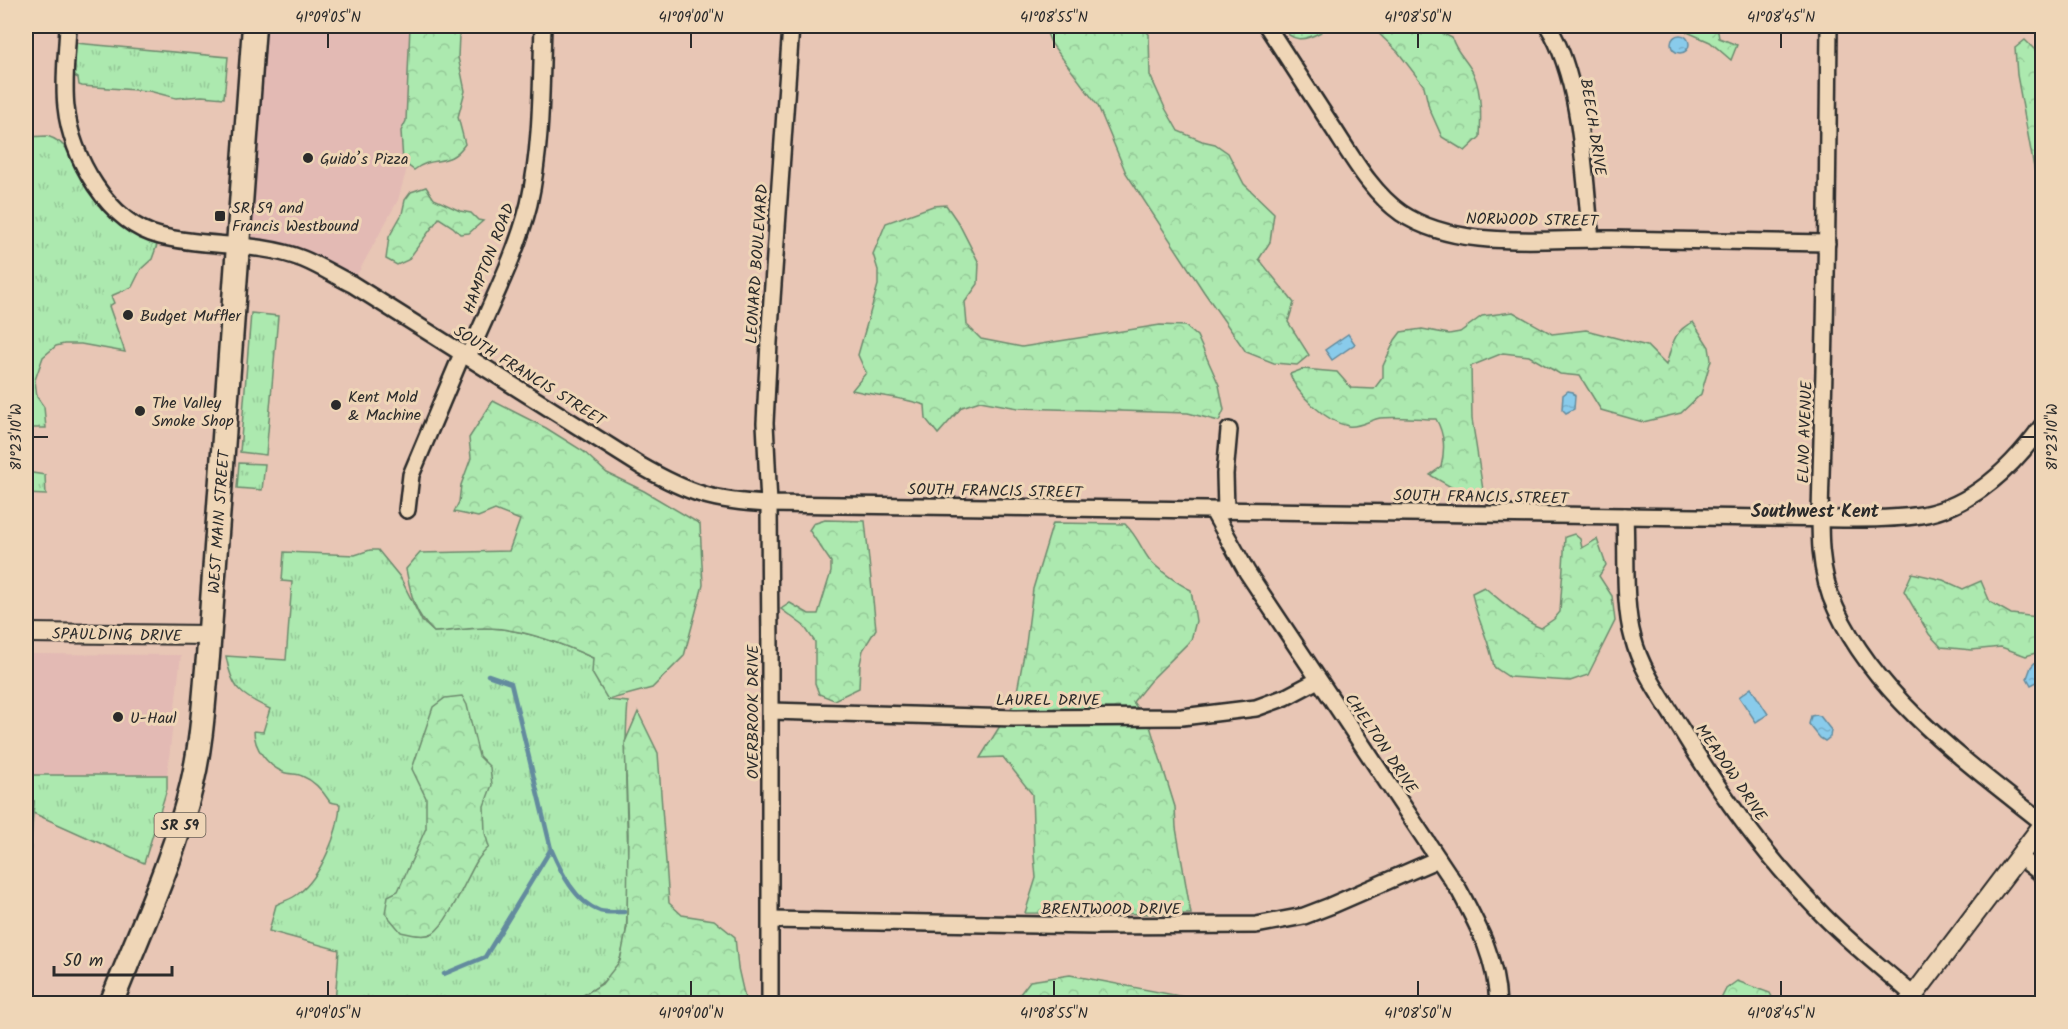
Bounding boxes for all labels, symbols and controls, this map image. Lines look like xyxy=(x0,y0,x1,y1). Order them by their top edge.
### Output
text: 41°09'05"N xyxy=(295,6,361,30)
text: 41°09'00"N xyxy=(658,6,724,30)
text: 41°08'55"N xyxy=(1020,6,1088,30)
text: 41°08'50"N xyxy=(1384,6,1452,30)
text: 41°08'45"N xyxy=(1747,6,1815,30)
street label: BEECH DRIVE xyxy=(1572,77,1613,178)
place label: Guido’s Pizza xyxy=(320,147,408,172)
marker: Guido’s Pizza xyxy=(301,151,315,165)
street label: LEONARD BOULEVARD xyxy=(739,183,776,345)
place label: SR 59 and Francis Westbound xyxy=(232,196,359,239)
street label: HAMPTON ROAD xyxy=(457,200,522,317)
street label: NORWOOD STREET xyxy=(1466,207,1600,234)
marker: SR 59 and Francis Westbound xyxy=(213,209,227,223)
place label: Budget Muffler xyxy=(140,304,243,329)
marker: Budget Muffler xyxy=(121,308,135,322)
street label: SOUTH FRANCIS STREET xyxy=(448,319,611,434)
street label: ELNO AVENUE xyxy=(1791,380,1820,484)
place label: Kent Mold & Machine xyxy=(348,385,421,428)
place label: The Valley Smoke Shop xyxy=(152,391,234,434)
marker: Kent Mold & Machine xyxy=(329,398,343,412)
text: 81°23'10"W xyxy=(5,403,29,471)
text: 81°23'10"W xyxy=(2041,403,2065,471)
marker: The Valley Smoke Shop xyxy=(133,404,147,418)
street label: WEST MAIN STREET xyxy=(202,448,237,595)
street label: SOUTH FRANCIS STREET xyxy=(907,477,1084,506)
street label: SOUTH FRANCIS STREET xyxy=(1393,483,1570,512)
district label: Southwest Kent xyxy=(1751,498,1880,527)
street label: SPAULDING DRIVE xyxy=(52,622,183,649)
street label: OVERBROOK DRIVE xyxy=(741,644,766,779)
street label: LAUREL DRIVE xyxy=(996,688,1101,713)
street label: CHELTON DRIVE xyxy=(1338,689,1424,800)
place label: U-Haul xyxy=(130,706,177,731)
marker: U-Haul xyxy=(111,710,125,724)
street label: MEADOW DRIVE xyxy=(1689,719,1773,827)
road number: SR 59 xyxy=(154,813,206,837)
street label: BRENTWOOD DRIVE xyxy=(1041,897,1181,922)
scale bar xyxy=(54,939,172,977)
text: 50 m xyxy=(63,947,103,976)
text: 41°09'05"N xyxy=(295,1002,361,1026)
text: 41°09'00"N xyxy=(658,1002,724,1026)
text: 41°08'55"N xyxy=(1020,1002,1088,1026)
text: 41°08'50"N xyxy=(1384,1002,1452,1026)
text: 41°08'45"N xyxy=(1747,1002,1815,1026)

